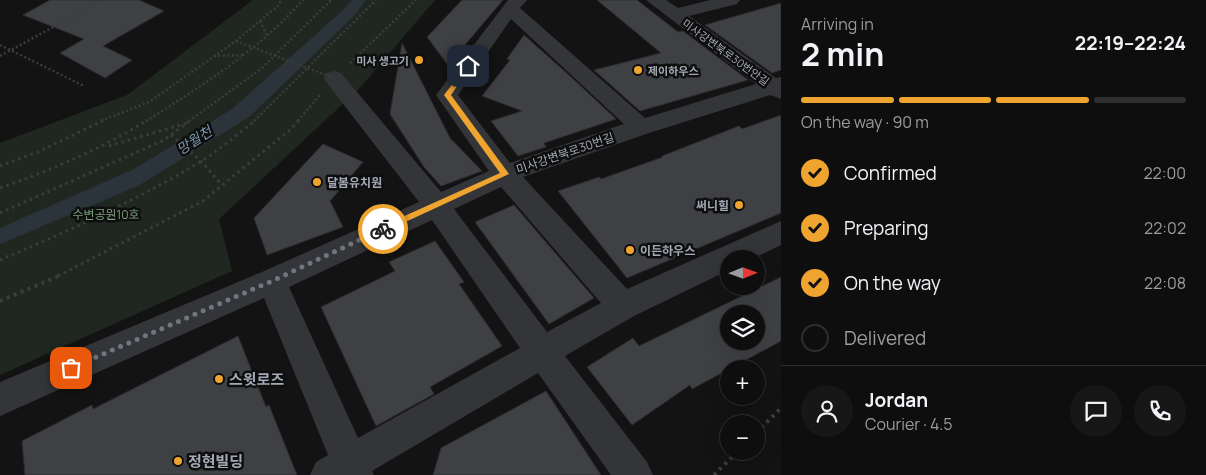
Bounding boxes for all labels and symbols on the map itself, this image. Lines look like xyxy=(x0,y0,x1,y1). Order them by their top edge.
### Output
street label: 미사강변북로30번안길 xyxy=(680,15,772,89)
pin xyxy=(447,45,489,87)
place label: 미사 생고기 xyxy=(356,53,409,68)
marker: 미사 생고기 xyxy=(413,54,425,66)
place label: 제이하우스 xyxy=(648,63,699,78)
marker: 제이하우스 xyxy=(632,64,644,76)
water label: 망월천 xyxy=(173,121,216,158)
street label: 미사강변북로30번길 xyxy=(514,128,616,178)
place label: 달봄유치원 xyxy=(327,174,382,191)
marker: 달봄유치원 xyxy=(311,176,323,188)
place label: 써니힐 xyxy=(696,197,729,214)
marker: 써니힐 xyxy=(733,199,745,211)
courier xyxy=(358,204,408,254)
park label: 수변공원10호 xyxy=(72,206,140,223)
place label: 이든하우스 xyxy=(640,242,695,259)
marker: 이든하우스 xyxy=(624,244,636,256)
north arrow xyxy=(720,250,765,295)
pin xyxy=(50,347,92,389)
place label: 스윗로즈 xyxy=(229,369,284,390)
marker: 스윗로즈 xyxy=(213,373,225,385)
place label: 정현빌딩 xyxy=(188,451,243,472)
marker: 정현빌딩 xyxy=(172,455,184,467)

